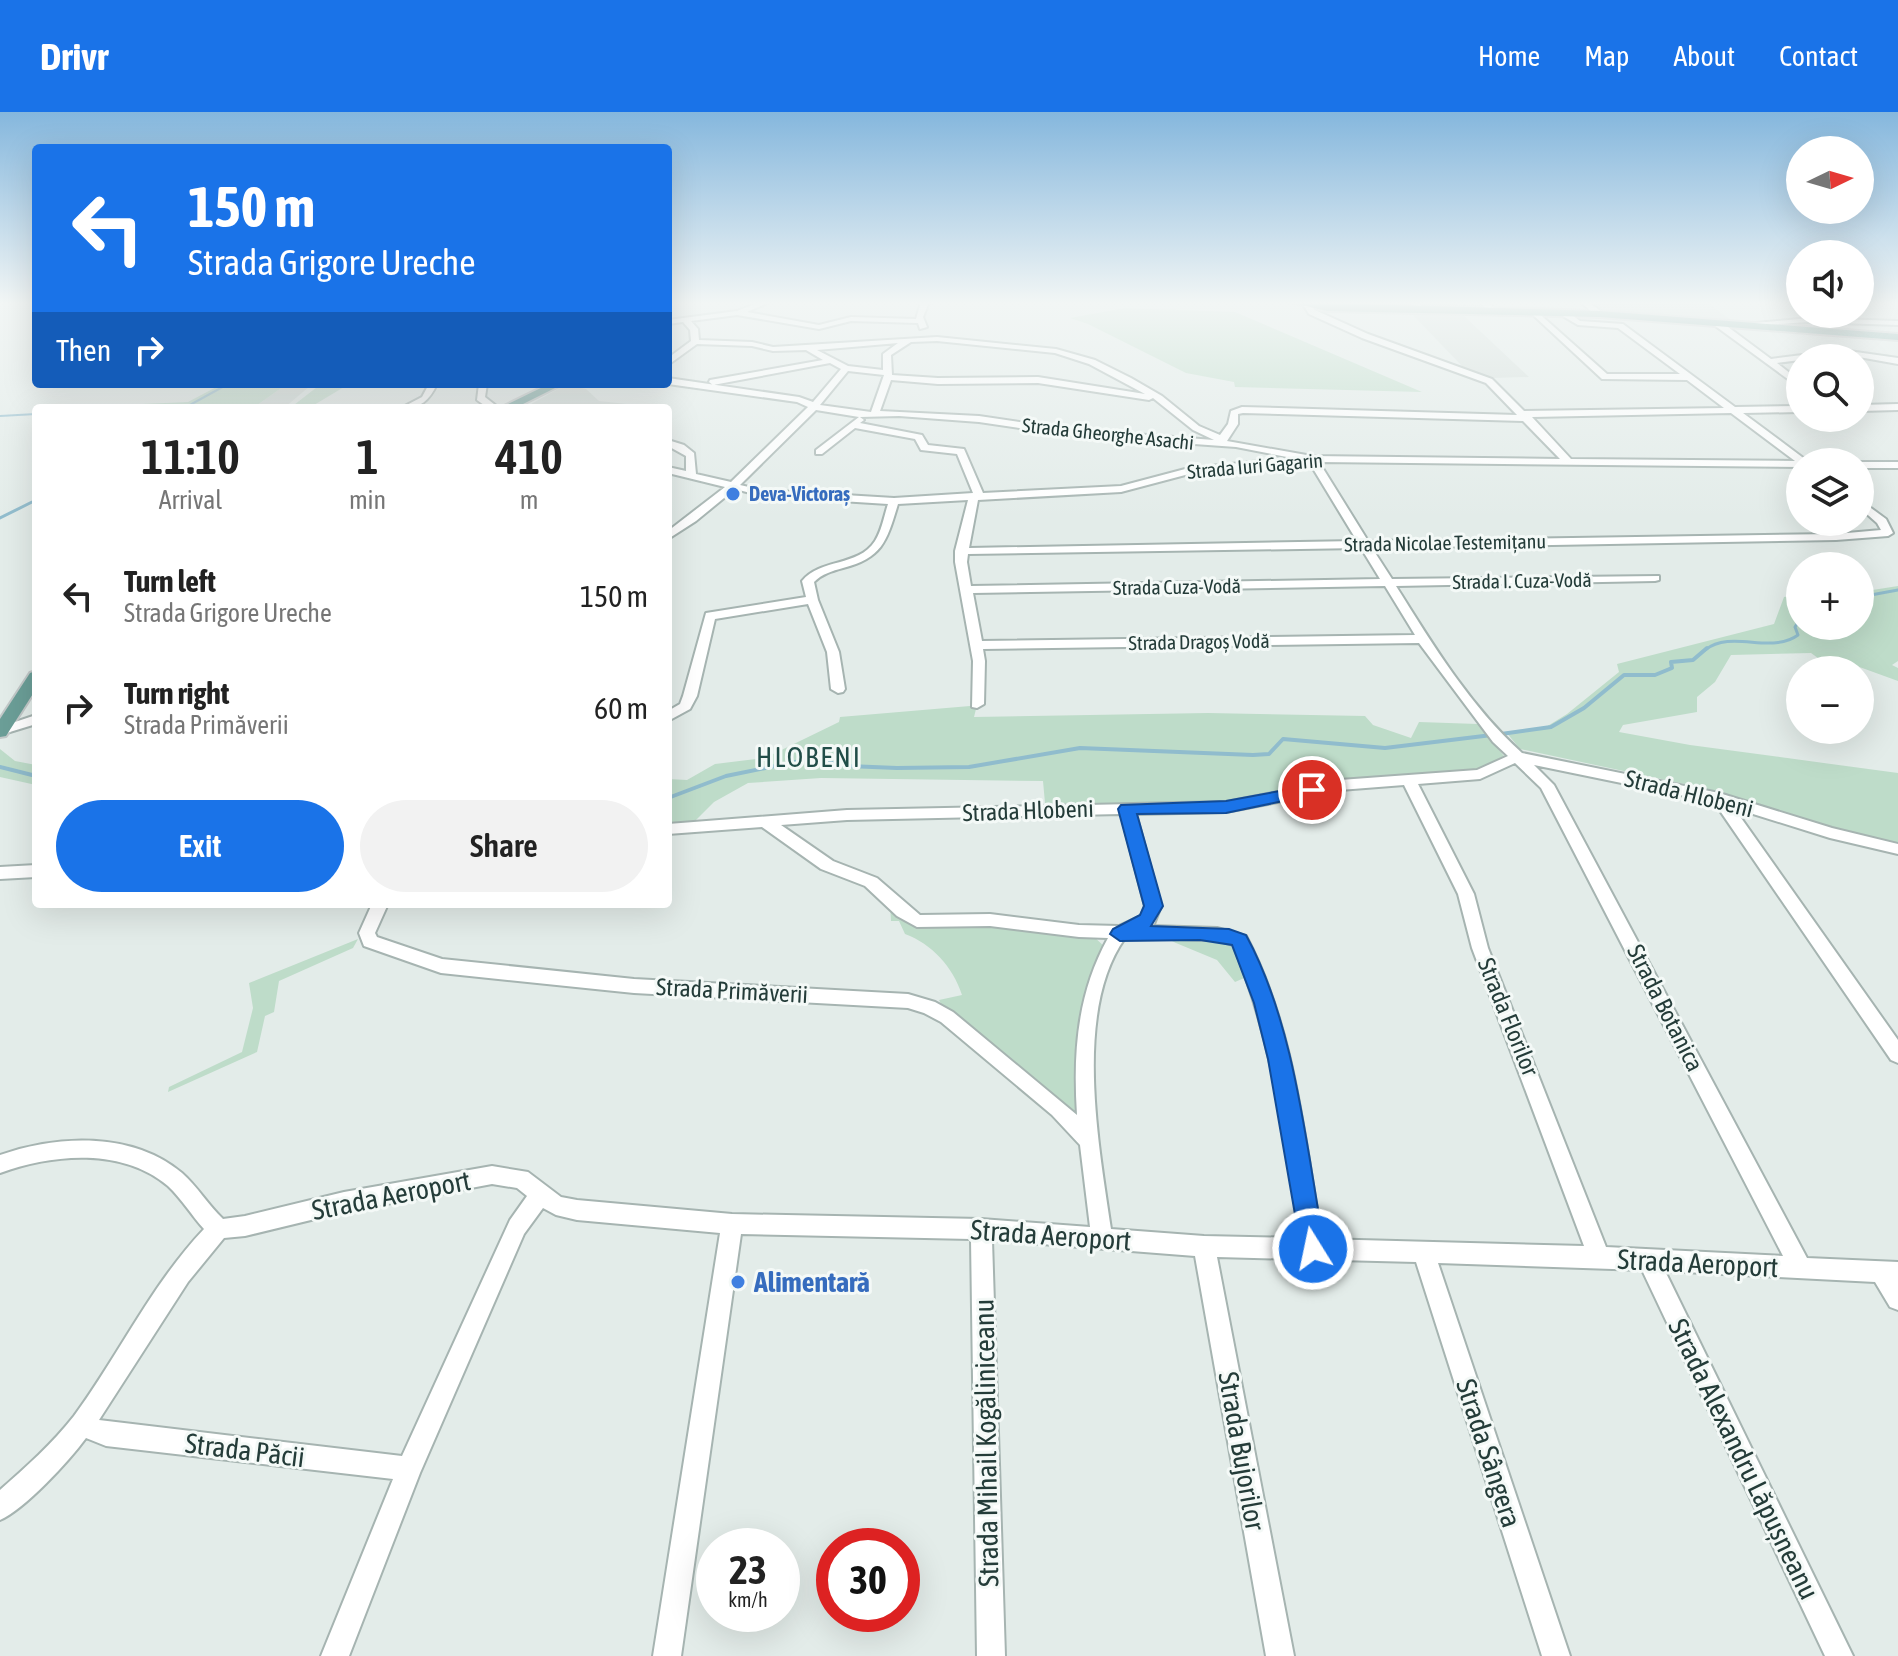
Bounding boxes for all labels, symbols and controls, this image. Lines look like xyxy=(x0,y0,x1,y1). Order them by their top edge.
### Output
text: Drivr xyxy=(40,35,108,78)
text: Home xyxy=(1478,40,1540,72)
text: Map xyxy=(1584,40,1629,72)
text: About xyxy=(1673,40,1735,72)
text: Contact xyxy=(1779,40,1858,72)
north arrow xyxy=(1786,136,1874,224)
map controls xyxy=(1786,136,1874,744)
text: 150 m xyxy=(188,175,315,239)
icon: left xyxy=(56,176,160,280)
button: sound xyxy=(1786,240,1874,328)
text: Strada Grigore Ureche xyxy=(188,241,476,283)
icon: right xyxy=(127,328,171,372)
text: Then xyxy=(56,333,111,367)
button: search xyxy=(1786,344,1874,432)
street label: Strada Gheorghe Asachi xyxy=(1021,413,1195,454)
text: 11:10 xyxy=(141,429,240,484)
text: 1 xyxy=(356,429,379,484)
text: 410 xyxy=(495,429,563,484)
street label: Strada Iuri Gagarin xyxy=(1186,448,1324,483)
button: layers xyxy=(1786,448,1874,536)
place label: Deva-Victoraș xyxy=(749,482,850,506)
text: Arrival xyxy=(159,485,222,515)
text: min xyxy=(349,485,386,515)
text: m xyxy=(520,485,538,515)
marker: Deva-Victoraș xyxy=(724,485,742,503)
street label: Strada Nicolae Testemițanu xyxy=(1344,529,1546,556)
button: + xyxy=(1786,552,1874,640)
text: Turn left xyxy=(124,564,216,598)
street label: Strada I. Cuza-Vodă xyxy=(1452,568,1592,593)
icon: left xyxy=(56,574,100,618)
street label: Strada Cuza-Vodă xyxy=(1113,574,1241,599)
text: 150 m xyxy=(580,579,648,613)
text: Strada Grigore Ureche xyxy=(124,598,332,628)
street label: Strada Dragoș Vodă xyxy=(1128,629,1270,654)
button: − xyxy=(1786,656,1874,744)
text: Turn right xyxy=(124,676,230,710)
icon: right xyxy=(56,686,100,730)
text: 60 m xyxy=(594,691,648,725)
text: Strada Primăverii xyxy=(124,710,289,740)
district label: HLOBENI xyxy=(756,741,862,773)
pin xyxy=(1278,756,1346,824)
street label: Strada Hlobeni xyxy=(1622,765,1756,823)
icon: arrive xyxy=(1290,768,1334,812)
street label: Strada Hlobeni xyxy=(962,795,1094,826)
button: Exit xyxy=(56,800,344,892)
button: Share xyxy=(360,800,648,892)
street label: Strada Botanica xyxy=(1622,940,1709,1076)
street label: Strada Florilor xyxy=(1473,954,1545,1081)
street label: Strada Primăverii xyxy=(655,973,809,1008)
street label: Strada Aeroport xyxy=(309,1164,473,1226)
position arrow xyxy=(1271,1207,1355,1291)
street label: Strada Aeroport xyxy=(970,1213,1132,1257)
street label: Strada Aeroport xyxy=(1617,1243,1779,1283)
place label: Alimentară xyxy=(753,1266,870,1298)
marker: Alimentară xyxy=(729,1273,747,1291)
street label: Strada Mihail Kogăliniceanu xyxy=(967,1299,1005,1587)
street label: Strada Alexandru Lăpușneanu xyxy=(1662,1314,1826,1604)
street label: Strada Bujorilor xyxy=(1212,1369,1272,1533)
street label: Strada Sângera xyxy=(1450,1375,1528,1531)
street label: Strada Păcii xyxy=(183,1427,307,1473)
speed limit sign: 30 xyxy=(816,1528,920,1632)
text: 23 xyxy=(729,1547,767,1592)
text: km/h xyxy=(728,1588,768,1611)

